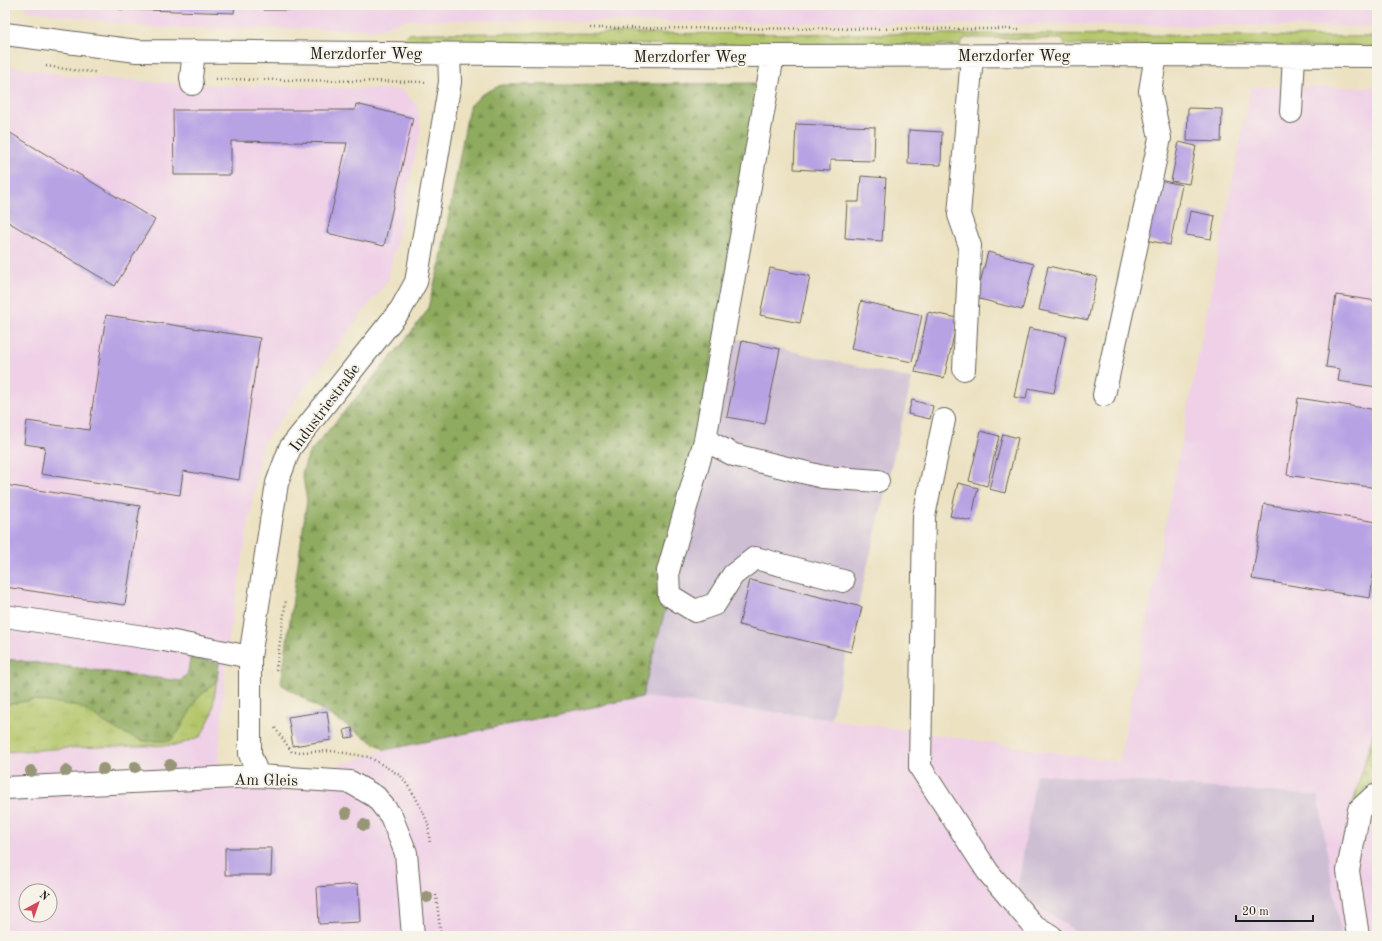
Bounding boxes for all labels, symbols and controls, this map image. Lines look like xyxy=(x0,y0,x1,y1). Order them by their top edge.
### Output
street label: Merzdorfer Weg xyxy=(310,47,423,63)
street label: Merzdorfer Weg xyxy=(958,49,1071,65)
street label: Merzdorfer Weg xyxy=(634,50,747,66)
street label: Industriestraße xyxy=(287,361,364,455)
street label: Am Gleis xyxy=(234,772,298,790)
north arrow xyxy=(18,883,58,923)
text: N xyxy=(37,890,51,904)
scale bar xyxy=(1236,897,1313,923)
text: 20 m xyxy=(1242,906,1269,918)

